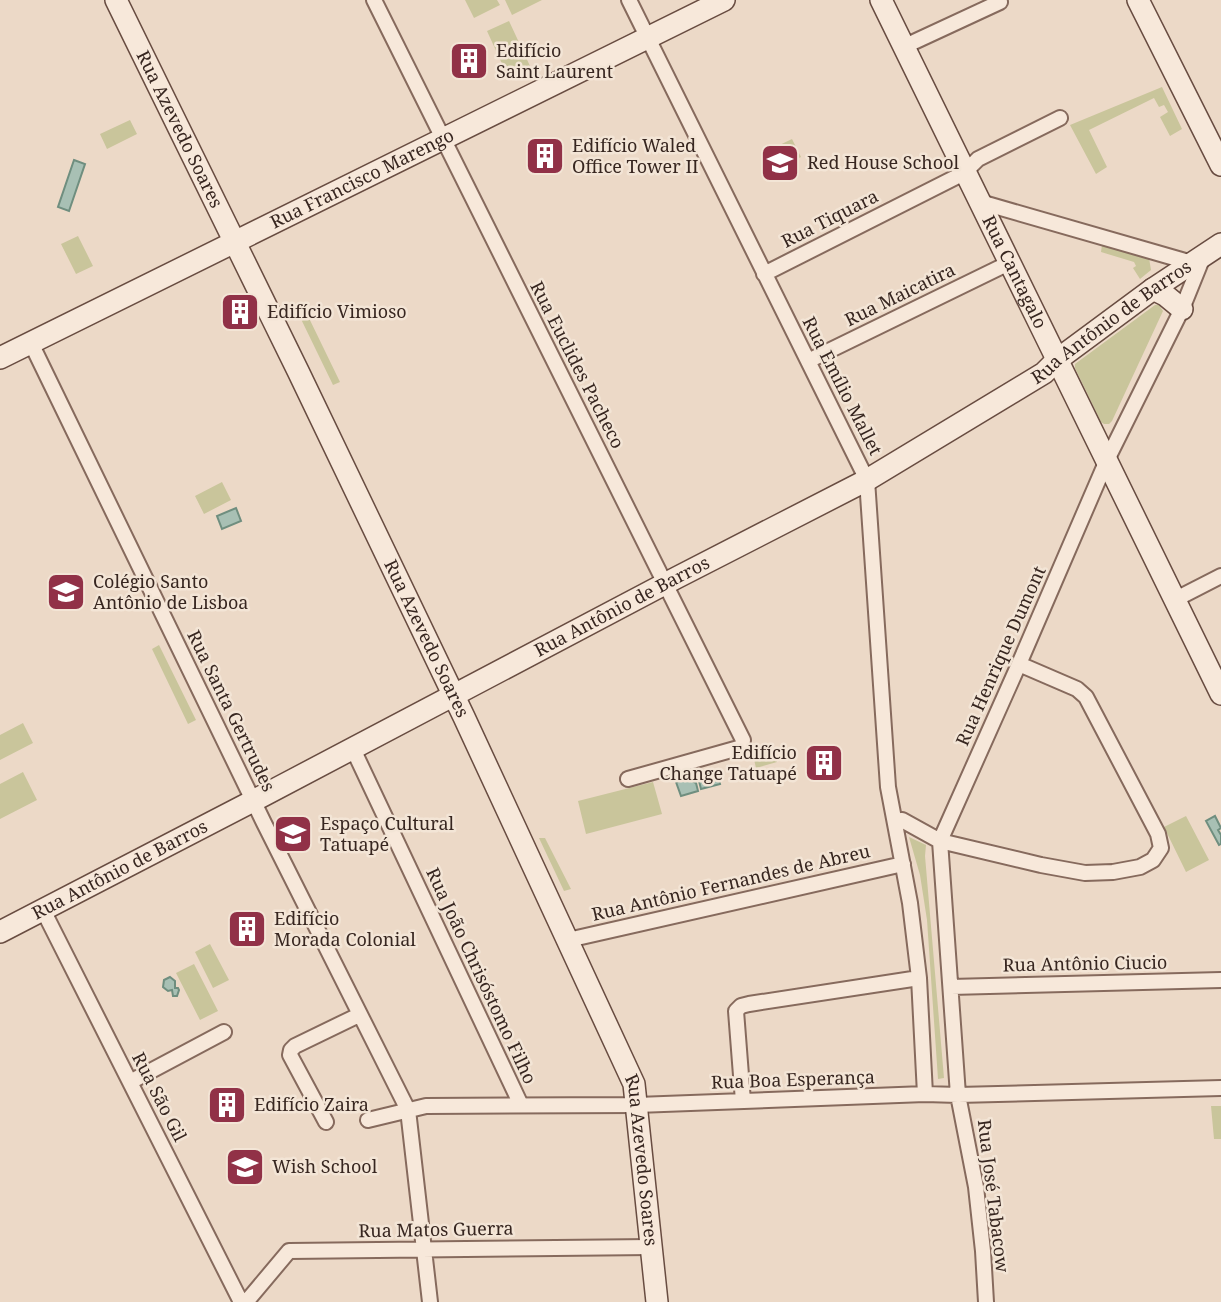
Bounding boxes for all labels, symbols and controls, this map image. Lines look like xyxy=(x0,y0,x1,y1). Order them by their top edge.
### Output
place label: Edifício Saint Laurent xyxy=(496,38,613,83)
building icon: Edifício Saint Laurent xyxy=(448,40,490,82)
street label: Rua Azevedo Soares xyxy=(132,46,229,212)
street label: Rua Francisco Marengo xyxy=(266,122,458,234)
place label: Edifício Waled Office Tower II xyxy=(572,133,699,178)
building icon: Edifício Waled Office Tower II xyxy=(524,135,566,177)
school or university icon: Red House School xyxy=(759,142,801,184)
place label: Red House School xyxy=(807,150,960,174)
street label: Rua Tiquara xyxy=(777,183,882,253)
street label: Rua Cantagalo xyxy=(977,211,1053,332)
street label: Rua Antônio de Barros xyxy=(1026,254,1196,389)
street label: Rua Maicatira xyxy=(840,257,959,331)
street label: Rua Euclides Pacheco xyxy=(525,277,630,452)
building icon: Edifício Vimioso xyxy=(219,291,261,333)
place label: Edifício Vimioso xyxy=(267,299,407,323)
street label: Rua Emílio Mallet xyxy=(798,312,888,459)
street label: Rua Antônio de Barros xyxy=(530,550,713,662)
street label: Rua Azevedo Soares xyxy=(379,555,475,721)
street label: Rua Henrique Dumont xyxy=(950,562,1051,749)
place label: Colégio Santo Antônio de Lisboa xyxy=(93,569,248,614)
school or university icon: Colégio Santo Antônio de Lisboa xyxy=(45,571,87,613)
street label: Rua Santa Gertrudes xyxy=(182,626,281,795)
place label: Edifício Change Tatuapé xyxy=(660,740,797,785)
building icon: Edifício Change Tatuapé xyxy=(803,742,845,784)
place label: Espaço Cultural Tatuapé xyxy=(320,811,455,856)
school or university icon: Espaço Cultural Tatuapé xyxy=(272,813,314,855)
street label: Rua Antônio de Barros xyxy=(28,814,211,924)
street label: Rua Antônio Fernandes de Abreu xyxy=(589,838,873,926)
street label: Rua João Chrisóstomo Filho xyxy=(421,864,543,1088)
place label: Edifício Morada Colonial xyxy=(274,906,416,951)
building icon: Edifício Morada Colonial xyxy=(226,908,268,950)
street label: Rua Antônio Ciucio xyxy=(1002,950,1168,976)
street label: Rua São Gil xyxy=(127,1048,193,1146)
street label: Rua Boa Esperança xyxy=(711,1064,875,1094)
street label: Rua Azevedo Soares xyxy=(620,1070,664,1247)
building icon: Edifício Zaira xyxy=(206,1084,248,1126)
place label: Edifício Zaira xyxy=(254,1092,369,1116)
street label: Rua José Tabacow xyxy=(973,1118,1015,1274)
school or university icon: Wish School xyxy=(224,1146,266,1188)
place label: Wish School xyxy=(272,1154,378,1178)
street label: Rua Matos Guerra xyxy=(358,1216,514,1242)

